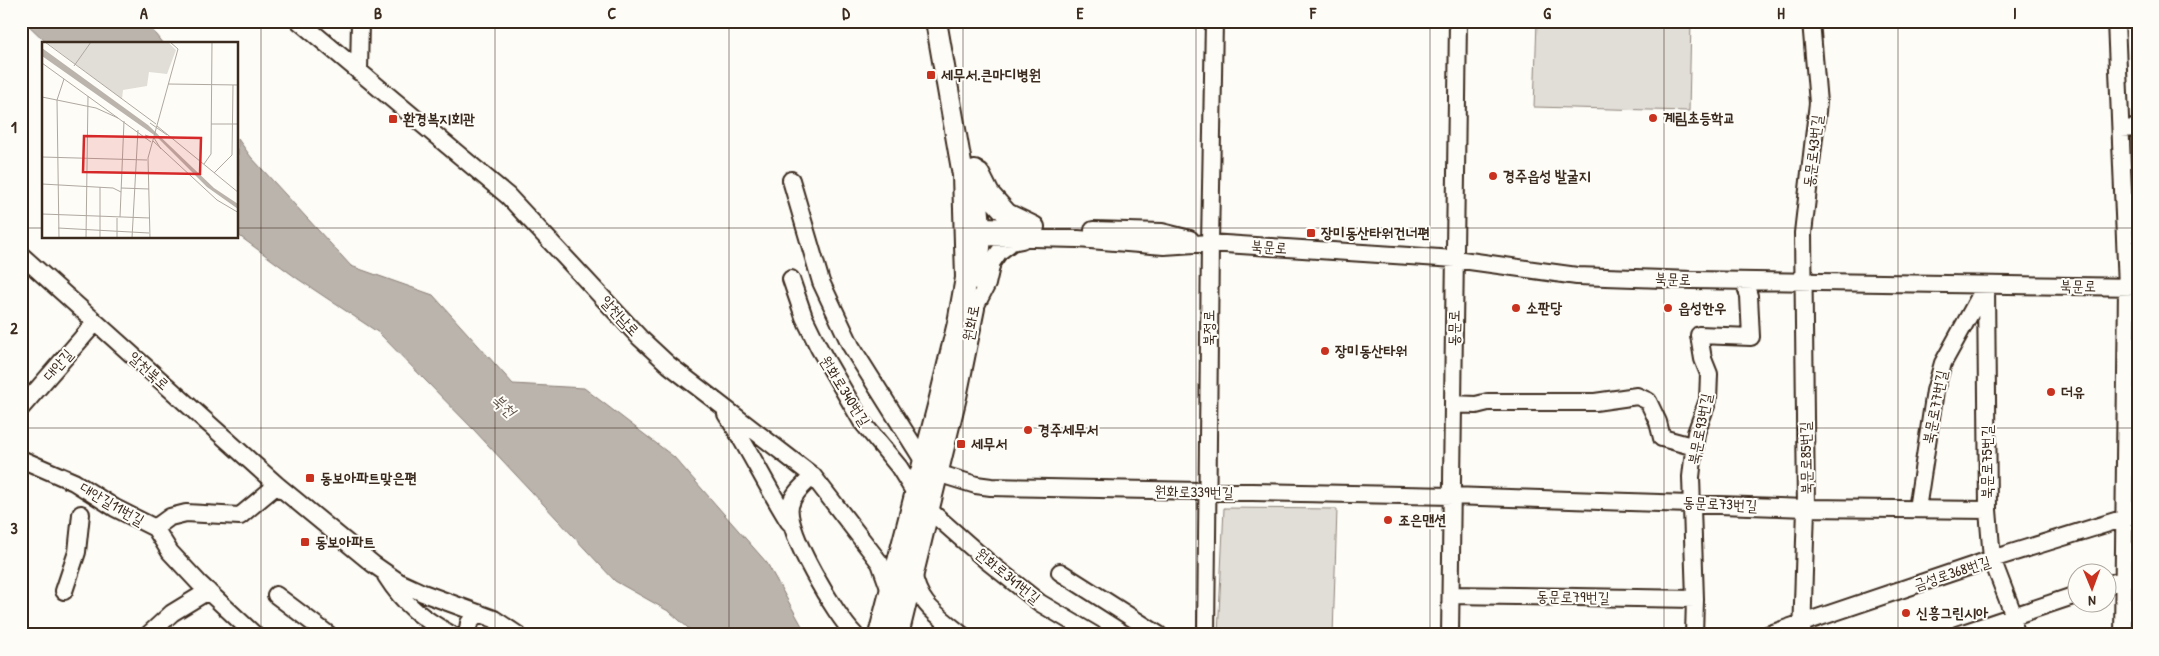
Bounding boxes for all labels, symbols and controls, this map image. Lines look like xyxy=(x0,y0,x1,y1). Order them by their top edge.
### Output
text: A xyxy=(140,2,148,24)
text: B xyxy=(374,2,382,24)
text: C xyxy=(608,2,617,24)
text: D xyxy=(842,2,850,24)
text: E xyxy=(1076,2,1084,24)
text: F xyxy=(1309,2,1317,24)
text: G xyxy=(1543,2,1551,24)
text: H xyxy=(1777,2,1785,24)
text: I xyxy=(2013,2,2017,24)
inset map xyxy=(42,42,239,239)
place label: 세무서.큰마디병원 xyxy=(941,64,1041,85)
marker: 세무서.큰마디병원 xyxy=(925,69,937,81)
place label: 계림초등학교 xyxy=(1663,107,1735,128)
place label: 환경복지회관 xyxy=(403,108,475,129)
marker: 계림초등학교 xyxy=(1647,112,1659,124)
marker: 환경복지회관 xyxy=(387,113,399,125)
street label: 동문로43번길 xyxy=(1798,114,1827,188)
text: 1 xyxy=(11,116,17,138)
place label: 경주읍성 발굴지 xyxy=(1503,165,1591,186)
marker: 경주읍성 발굴지 xyxy=(1487,170,1499,182)
place label: 장미동산타워건너편 xyxy=(1321,222,1430,243)
marker: 장미동산타워건너편 xyxy=(1305,227,1317,239)
street label: 북문로 xyxy=(1250,235,1288,258)
street label: 북문로 xyxy=(1655,267,1691,290)
street label: 북문로 xyxy=(2060,275,2096,296)
street label: 알천남로 xyxy=(596,291,645,340)
place label: 소판당 xyxy=(1526,297,1562,318)
place label: 읍성한우 xyxy=(1678,297,1726,318)
marker: 소판당 xyxy=(1510,302,1522,314)
marker: 읍성한우 xyxy=(1662,302,1674,314)
street label: 원화로 xyxy=(957,303,984,343)
street label: 북정로 xyxy=(1198,310,1219,346)
street label: 동문로 xyxy=(1443,310,1464,346)
text: 2 xyxy=(10,317,18,339)
place label: 장미동산타워 xyxy=(1335,340,1407,361)
street label: 대안길 xyxy=(38,344,77,385)
marker: 장미동산타워 xyxy=(1319,345,1331,357)
street label: 알천북로 xyxy=(124,347,174,395)
street label: 원화로340번길 xyxy=(815,351,875,430)
street label: 북문로77번길 xyxy=(1917,368,1952,446)
place label: 더유 xyxy=(2061,381,2085,402)
marker: 더유 xyxy=(2045,386,2057,398)
water label: 북천 xyxy=(487,388,523,423)
street label: 북문로93번길 xyxy=(1682,391,1717,467)
place label: 경주세무서 xyxy=(1038,419,1098,440)
street label: 북문로85번길 xyxy=(1794,421,1817,495)
marker: 경주세무서 xyxy=(1022,424,1034,436)
street label: 북문로75번길 xyxy=(1976,425,1997,499)
place label: 세무서 xyxy=(971,433,1007,454)
marker: 세무서 xyxy=(955,438,967,450)
place label: 동보아파트맞은편 xyxy=(320,467,417,488)
marker: 동보아파트맞은편 xyxy=(304,472,316,484)
street label: 대안길11번길 xyxy=(76,477,148,530)
street label: 원화로339번길 xyxy=(1154,480,1234,503)
street label: 동문로73번길 xyxy=(1682,491,1758,516)
place label: 조은맨션 xyxy=(1398,509,1446,530)
marker: 조은맨션 xyxy=(1382,514,1394,526)
text: 3 xyxy=(10,517,18,539)
place label: 동보아파트 xyxy=(315,531,375,552)
marker: 동보아파트 xyxy=(299,536,311,548)
street label: 원화로341번길 xyxy=(971,543,1045,608)
street label: 금성로368번길 xyxy=(1911,550,1993,595)
north arrow xyxy=(2066,564,2116,614)
street label: 동문로79번길 xyxy=(1536,585,1610,608)
text: N xyxy=(2088,592,2096,611)
place label: 신흥그린시아 xyxy=(1916,602,1989,623)
marker: 신흥그린시아 xyxy=(1900,607,1912,619)

